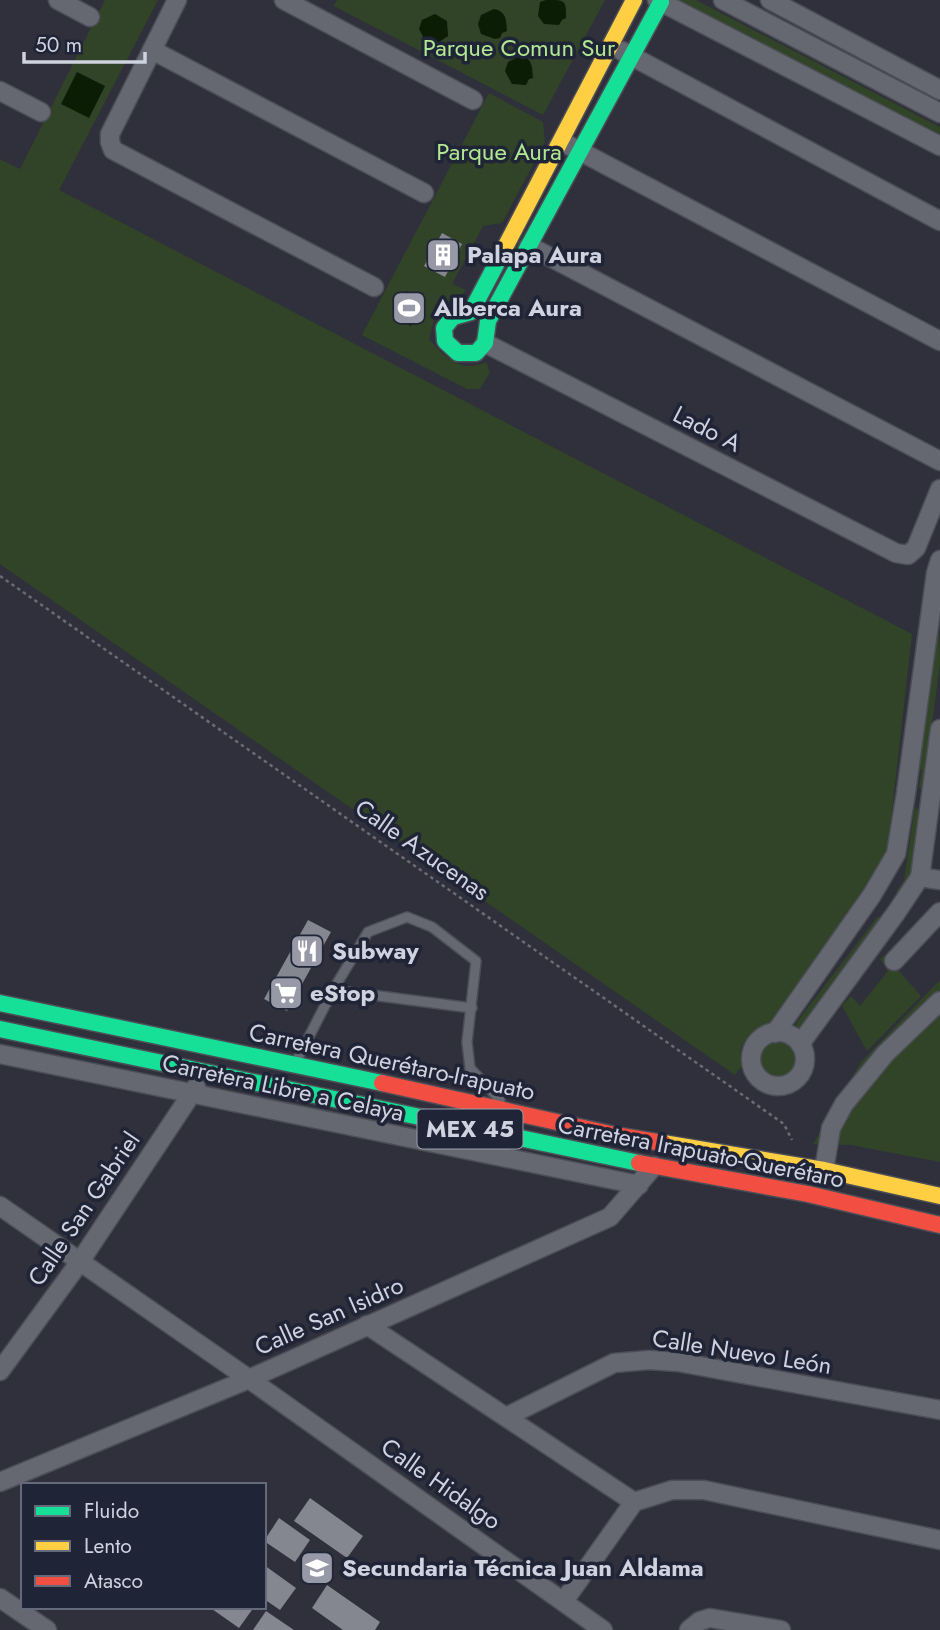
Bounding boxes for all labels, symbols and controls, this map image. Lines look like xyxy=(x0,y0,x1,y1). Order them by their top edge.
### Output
scale bar xyxy=(24,21,145,65)
text: 50 m xyxy=(35,30,82,60)
park label: Parque Comun Sur xyxy=(423,30,616,65)
park label: Parque Aura xyxy=(436,134,562,169)
building icon: Palapa Aura xyxy=(424,236,462,274)
place label: Palapa Aura xyxy=(467,237,602,272)
sports icon: Alberca Aura xyxy=(390,289,428,327)
place label: Alberca Aura xyxy=(433,290,582,325)
street label: Lado A xyxy=(667,397,747,461)
street label: Calle Azucenas xyxy=(348,790,496,909)
restaurant icon: Subway xyxy=(288,932,326,970)
place label: Subway xyxy=(332,933,419,968)
supermarket icon: eStop xyxy=(267,974,305,1012)
place label: eStop xyxy=(310,975,376,1010)
street label: Carretera Querétaro-Irapuato xyxy=(246,1014,538,1109)
street label: Carretera Libre a Celaya xyxy=(159,1045,407,1130)
street label: Carretera Irapuato-Querétaro xyxy=(555,1107,847,1196)
road number: MEX 45 xyxy=(418,1110,522,1148)
street label: Calle San Gabriel xyxy=(19,1125,148,1293)
street label: Calle San Isidro xyxy=(249,1267,409,1364)
street label: Calle Nuevo León xyxy=(650,1320,834,1383)
street label: Calle Hidalgo xyxy=(374,1429,508,1538)
legend xyxy=(21,1483,266,1609)
text: Fluido xyxy=(84,1496,139,1526)
text: Lento xyxy=(84,1531,132,1561)
school or university icon: Secundaria Técnica Juan Aldama xyxy=(298,1549,336,1587)
place label: Secundaria Técnica Juan Aldama xyxy=(342,1550,704,1585)
text: Atasco xyxy=(84,1566,143,1596)

